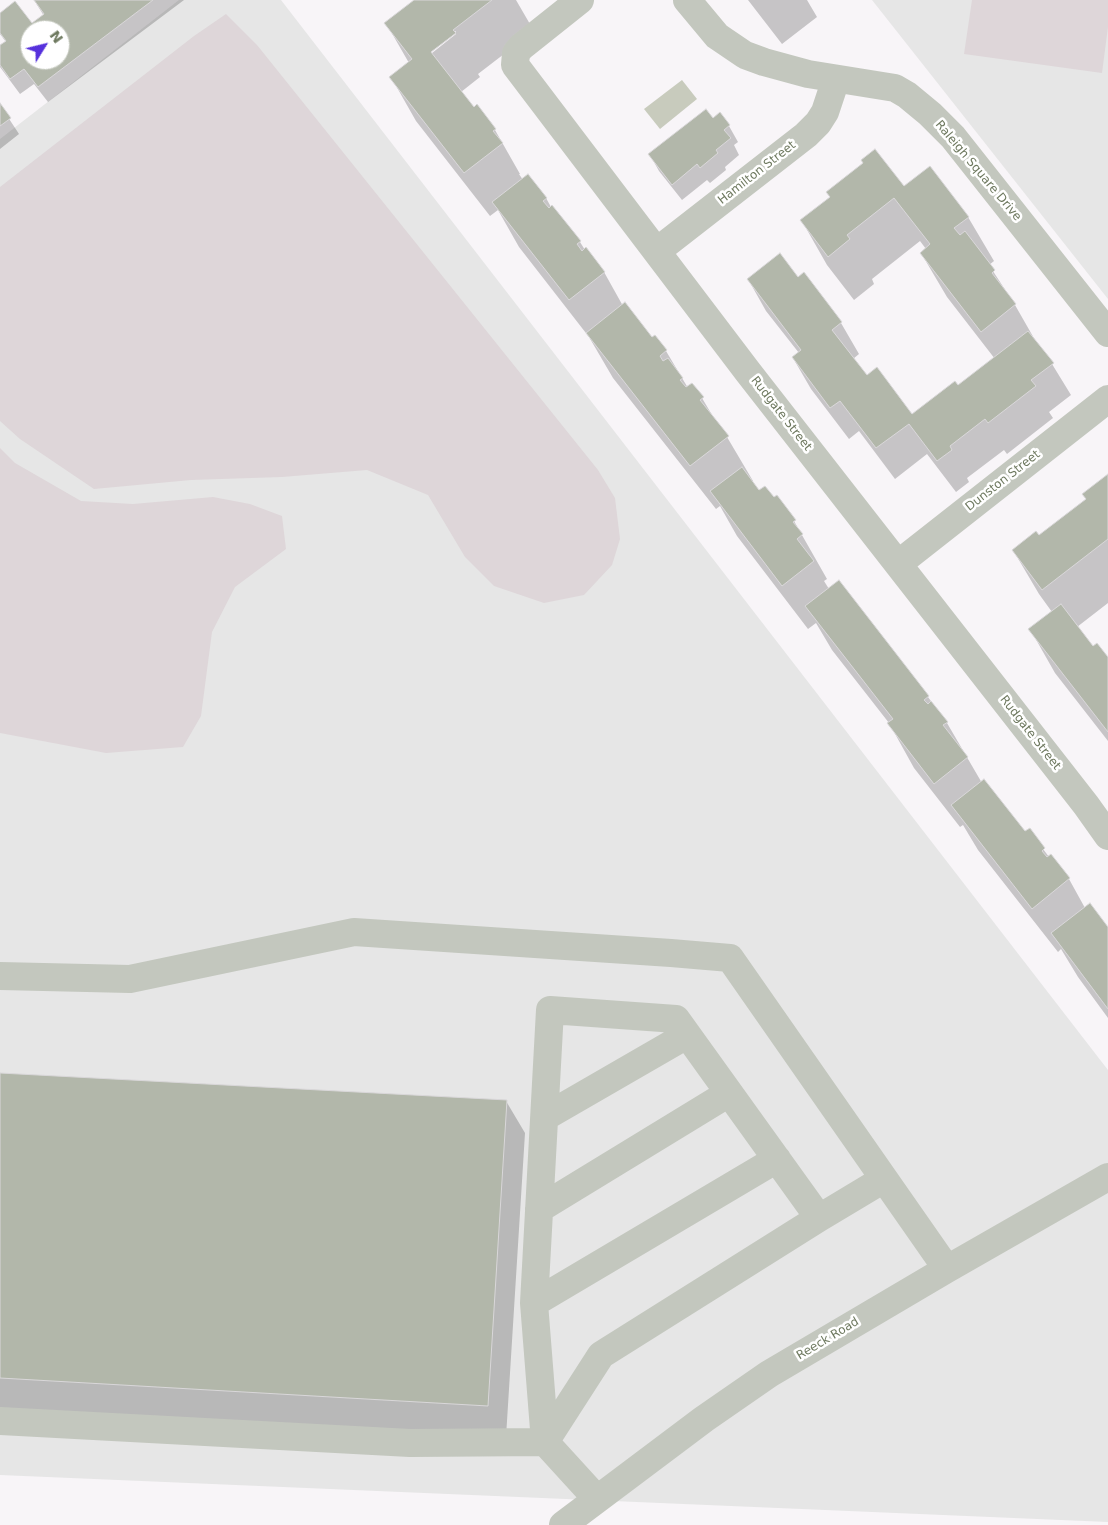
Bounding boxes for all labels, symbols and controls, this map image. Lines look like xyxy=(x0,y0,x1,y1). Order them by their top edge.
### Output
north arrow xyxy=(20,20,70,70)
text: N xyxy=(46,27,66,46)
street label: Raleigh Square Drive xyxy=(932,118,1024,224)
street label: Hamilton Street xyxy=(715,138,799,208)
street label: Rudgate Street xyxy=(748,374,814,454)
street label: Dunston Street xyxy=(963,447,1043,515)
street label: Rudgate Street xyxy=(997,693,1063,773)
street label: Reeck Road xyxy=(794,1315,862,1363)

